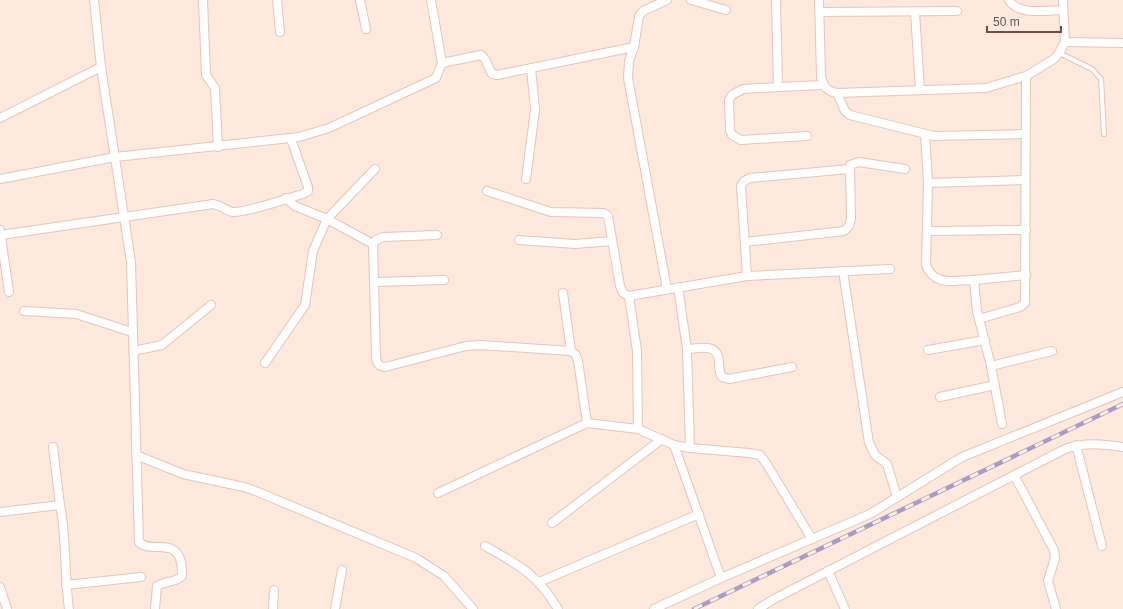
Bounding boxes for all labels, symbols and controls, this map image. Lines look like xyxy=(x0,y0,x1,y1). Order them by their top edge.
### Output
scale bar xyxy=(987,8,1061,34)
text: 50 m xyxy=(993,15,1020,29)

